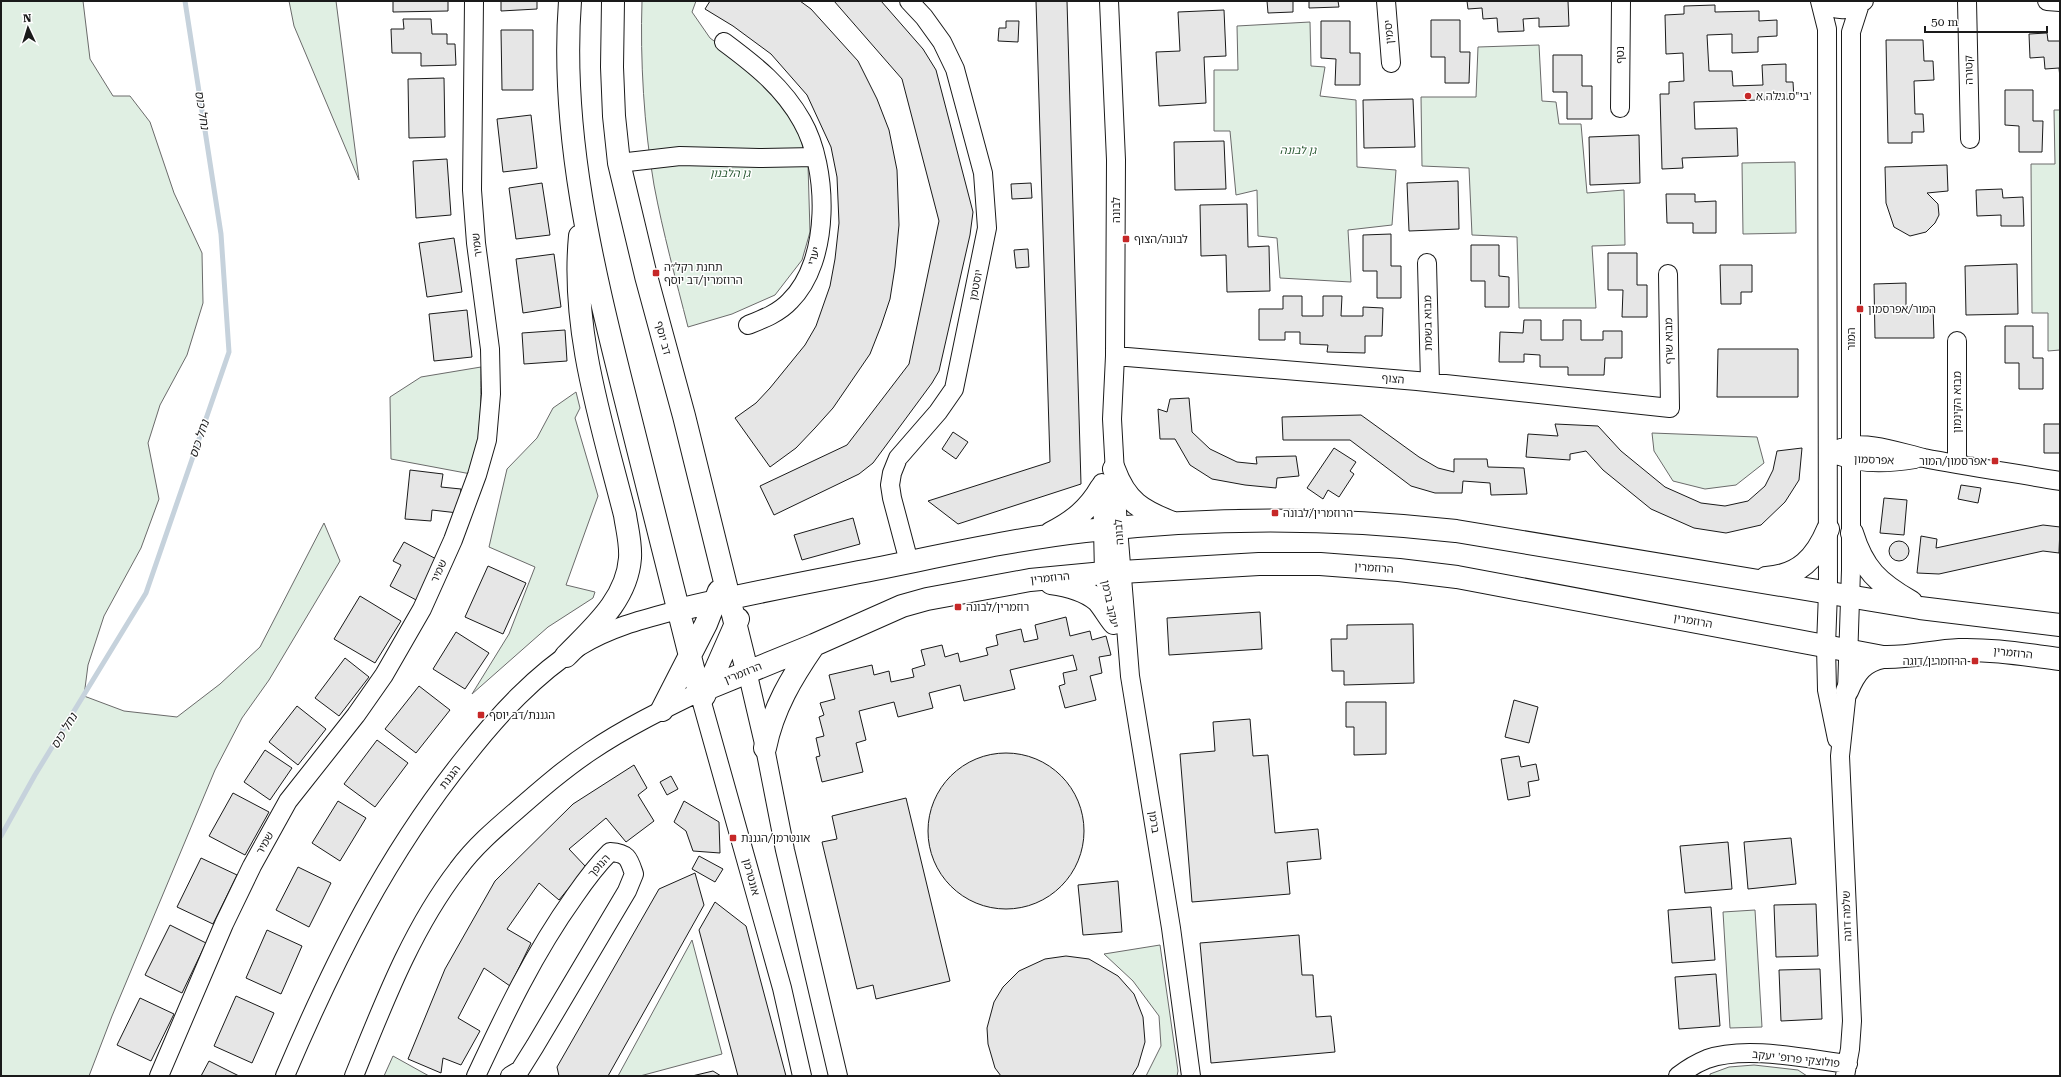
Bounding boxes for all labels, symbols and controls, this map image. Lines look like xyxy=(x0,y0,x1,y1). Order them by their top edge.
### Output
north arrow xyxy=(8,8,48,48)
scale bar xyxy=(1925,8,2047,34)
text: N xyxy=(23,12,33,25)
text: 50 m xyxy=(1931,15,1958,29)
street label: יסמין xyxy=(1381,19,1397,45)
street label: נטף xyxy=(1614,46,1627,64)
street label: קטורה xyxy=(1962,55,1976,85)
water label: נחל כוס xyxy=(192,90,212,132)
place label: בי"ס גילה א' xyxy=(1756,90,1812,103)
marker: בי"ס גילה א' xyxy=(1743,91,1753,101)
park label: גן לבונה xyxy=(1280,144,1317,157)
park label: גן הלבנון xyxy=(710,167,751,180)
street label: לבונה xyxy=(1110,197,1123,223)
street label: שמיר xyxy=(469,232,485,258)
place label: לבונה/הצוף xyxy=(1134,233,1188,246)
marker: לבונה/הצוף xyxy=(1121,234,1131,244)
street label: יערי xyxy=(805,245,823,267)
place label: תחנת רקל״ה הרוזמרין/דב יוסף xyxy=(664,261,743,287)
marker: תחנת רקל״ה הרוזמרין/דב יוסף xyxy=(651,268,661,278)
street label: יוסטמן xyxy=(967,268,985,302)
street label: מבוא בשמת xyxy=(1421,295,1435,351)
place label: המור/אפרסמון xyxy=(1868,303,1936,316)
marker: המור/אפרסמון xyxy=(1855,304,1865,314)
street label: מבוא שרף xyxy=(1662,317,1676,365)
street label: דב יוסף xyxy=(652,320,674,356)
street label: המור xyxy=(1845,327,1858,351)
street label: מבוא הקינמון xyxy=(1951,371,1964,433)
street label: הצוף xyxy=(1381,372,1405,386)
water label: נחל כוס xyxy=(186,417,212,460)
street label: אפרסמון xyxy=(1854,453,1894,467)
place label: אפרסמון/המור xyxy=(1919,455,1987,468)
marker: אפרסמון/המור xyxy=(1990,456,2000,466)
place label: הרוזמרין/לבונה xyxy=(1283,507,1353,520)
marker: הרוזמרין/לבונה xyxy=(1270,508,1280,518)
street label: לבונה xyxy=(1112,518,1126,545)
street label: שמיר xyxy=(428,557,450,585)
street label: הרוזמרין xyxy=(1354,560,1394,576)
street label: הרוזמרין xyxy=(1030,569,1070,587)
street label: יעקב ברמן xyxy=(1099,579,1121,629)
place label: רוזמרין/לבונה xyxy=(966,601,1029,614)
marker: רוזמרין/לבונה xyxy=(953,602,963,612)
street label: הרוזמרין xyxy=(1672,611,1714,631)
street label: הרוזמרין xyxy=(1993,644,2033,662)
place label: הרוזמרין/דוגה xyxy=(1903,655,1967,668)
marker: הרוזמרין/דוגה xyxy=(1970,656,1980,666)
street label: הרוזמרין xyxy=(722,660,764,686)
water label: נחל כוס xyxy=(48,709,81,751)
place label: הגננת/דב יוסף xyxy=(489,709,555,722)
marker: הגננת/דב יוסף xyxy=(476,710,486,720)
street label: הגננת xyxy=(437,762,463,792)
street label: ברמן xyxy=(1146,810,1162,834)
street label: שמיר xyxy=(253,829,277,857)
place label: אונטרמן/הגננת xyxy=(741,832,810,845)
marker: אונטרמן/הגננת xyxy=(728,833,738,843)
street label: הנופך xyxy=(585,852,613,880)
street label: אונטרמן xyxy=(740,857,762,897)
street label: שלמה דוגה xyxy=(1840,890,1854,942)
street label: פולוצקי פרופ' יעקב xyxy=(1751,1048,1841,1070)

